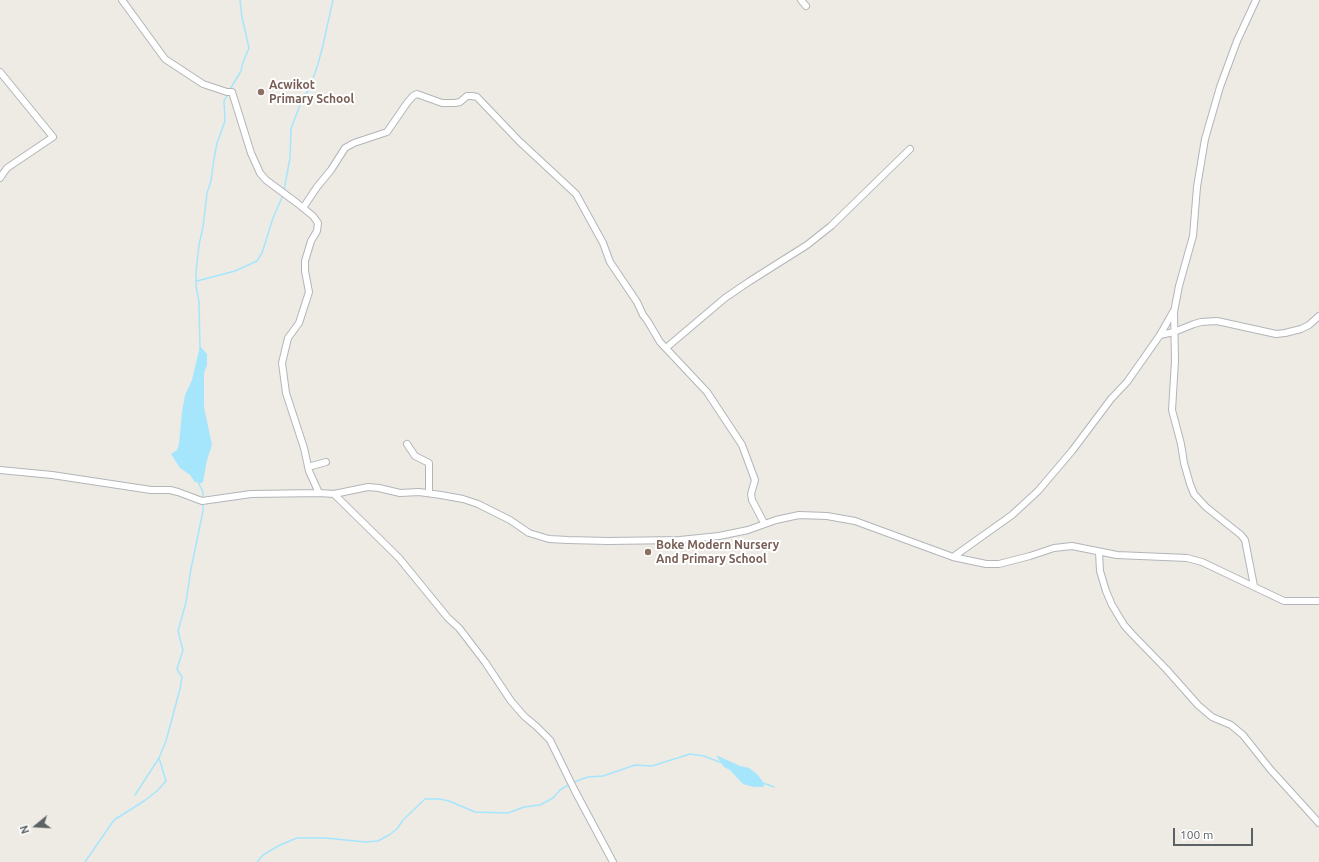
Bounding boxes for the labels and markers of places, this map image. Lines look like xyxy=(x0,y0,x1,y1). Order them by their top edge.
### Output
place label: Acwikot Primary School xyxy=(269,78,354,106)
marker: Acwikot Primary School xyxy=(256,87,266,97)
place label: Boke Modern Nursery And Primary School xyxy=(656,538,779,566)
marker: Boke Modern Nursery And Primary School xyxy=(643,547,653,557)

